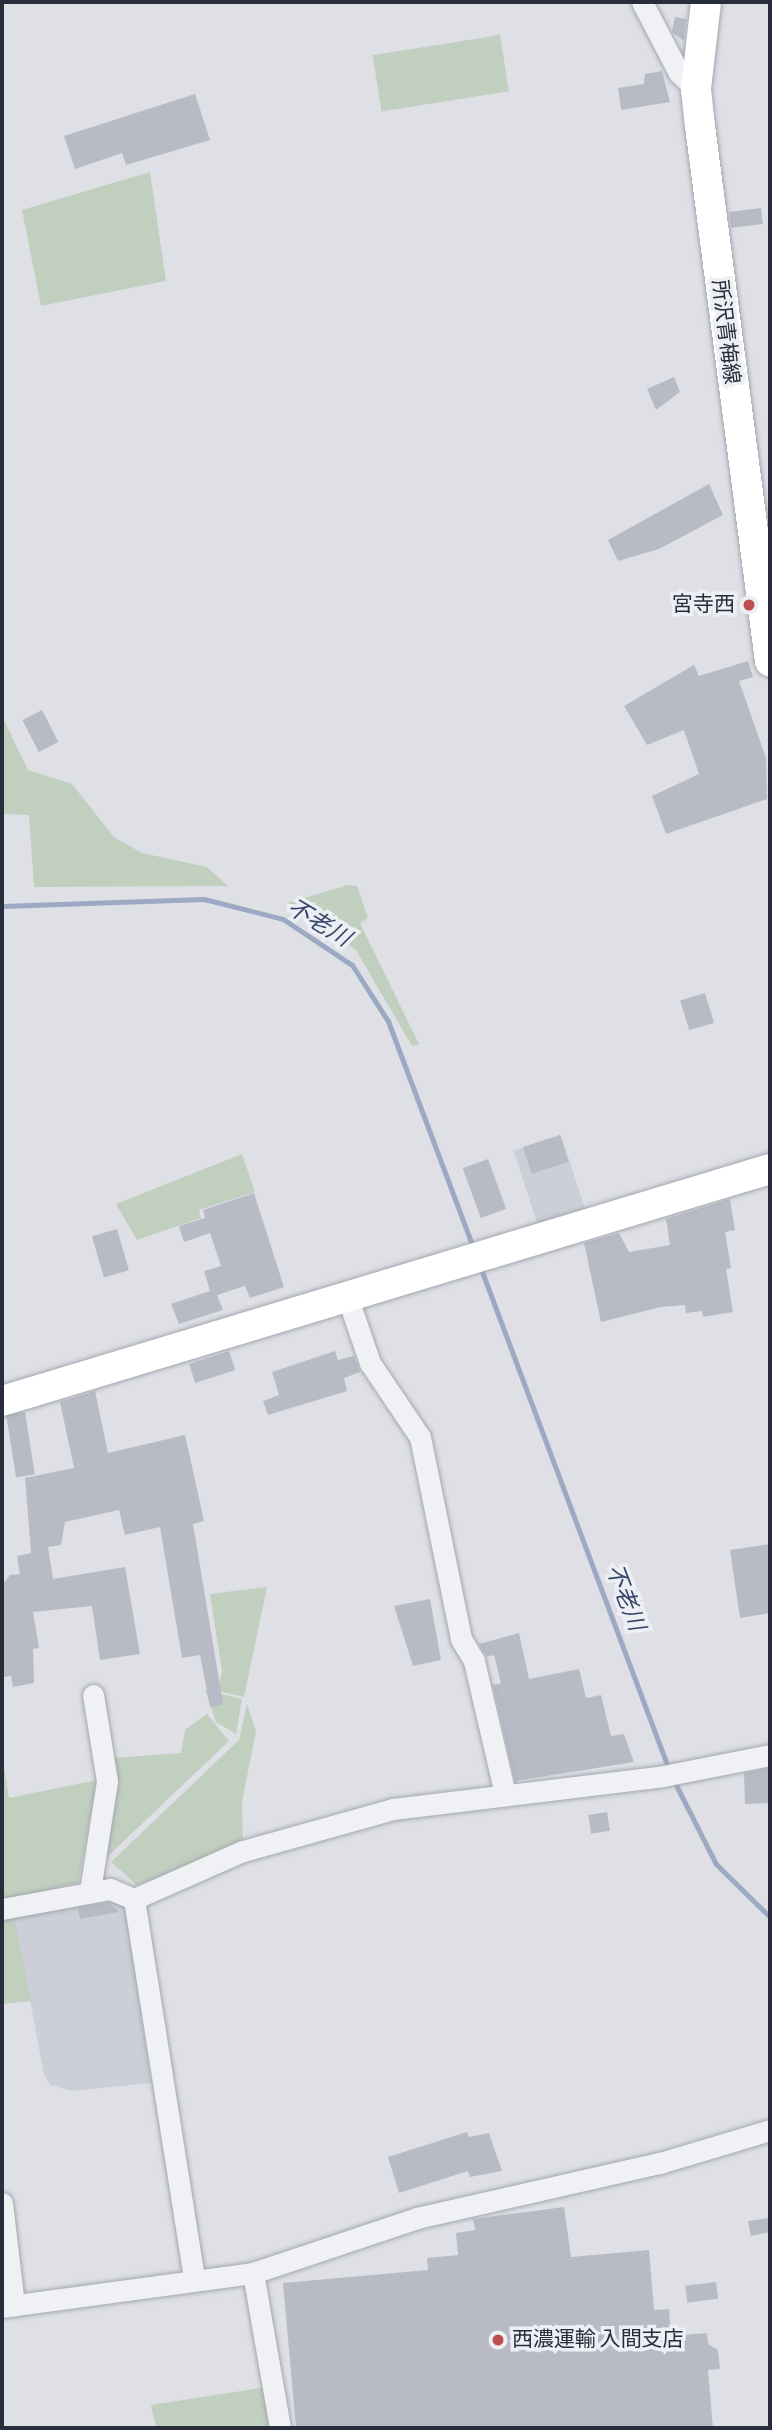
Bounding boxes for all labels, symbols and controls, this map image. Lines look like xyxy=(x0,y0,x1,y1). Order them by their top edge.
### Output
street label: 所沢青梅線 xyxy=(706,278,744,386)
place label: 宮寺西 xyxy=(672,592,735,618)
marker: 宮寺西 xyxy=(741,597,757,613)
water label: 不老川 xyxy=(281,894,355,954)
water label: 不老川 xyxy=(599,1561,649,1635)
place label: 西濃運輸 入間支店 xyxy=(512,2327,683,2353)
marker: 西濃運輸 入間支店 xyxy=(490,2332,506,2348)

